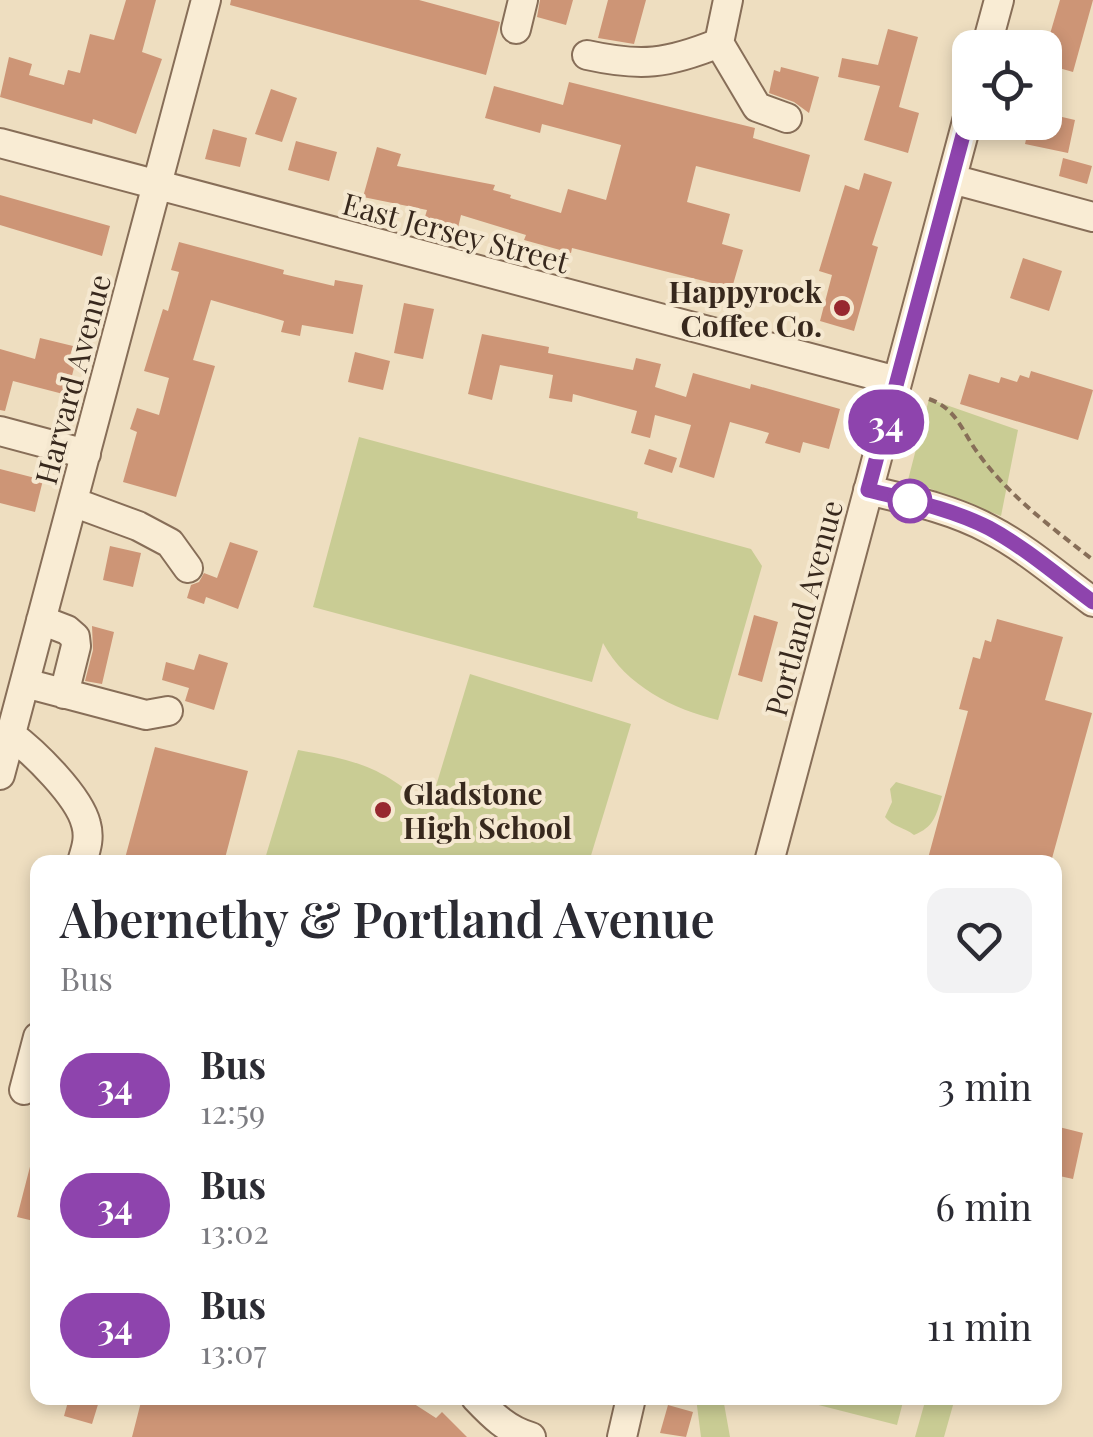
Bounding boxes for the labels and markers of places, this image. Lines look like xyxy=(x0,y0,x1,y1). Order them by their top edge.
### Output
place label: Happyrock Coffee Co. xyxy=(669,271,822,345)
marker: Happyrock Coffee Co. xyxy=(831,297,853,319)
unlabelled marker xyxy=(889,480,931,522)
place label: Gladstone High School xyxy=(403,773,572,847)
marker: Gladstone High School xyxy=(372,799,394,821)

